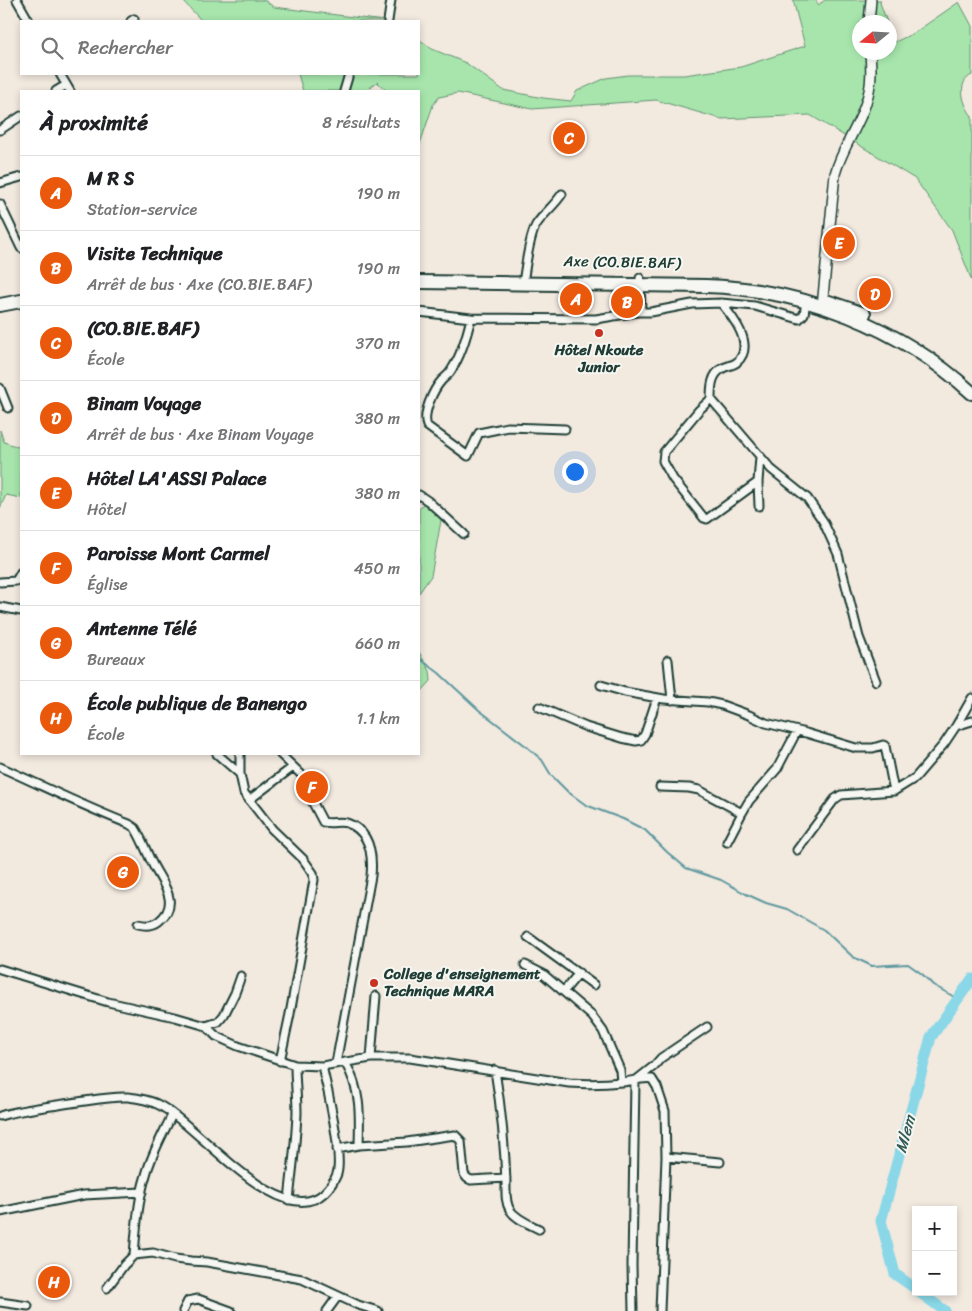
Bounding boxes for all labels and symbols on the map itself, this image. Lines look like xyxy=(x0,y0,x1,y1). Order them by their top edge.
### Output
north arrow xyxy=(852,15,897,60)
pin: C xyxy=(553,119,585,157)
pin: E xyxy=(823,224,855,262)
street label: Axe (CO.BIE.BAF) xyxy=(562,248,681,276)
pin: D xyxy=(859,275,891,313)
pin: A xyxy=(560,280,592,318)
pin: B xyxy=(611,283,643,321)
marker: Hôtel Nkoute Junior xyxy=(593,327,605,339)
place label: Hôtel Nkoute Junior xyxy=(553,337,644,380)
your location xyxy=(562,459,588,485)
pin: F xyxy=(296,768,328,806)
pin: G xyxy=(107,853,139,891)
place label: College d'enseignement Technique MARA xyxy=(383,961,541,1004)
marker: College d'enseignement Technique MARA xyxy=(368,977,380,989)
water label: Mlem xyxy=(886,1110,924,1156)
pin: H xyxy=(38,1263,70,1301)

